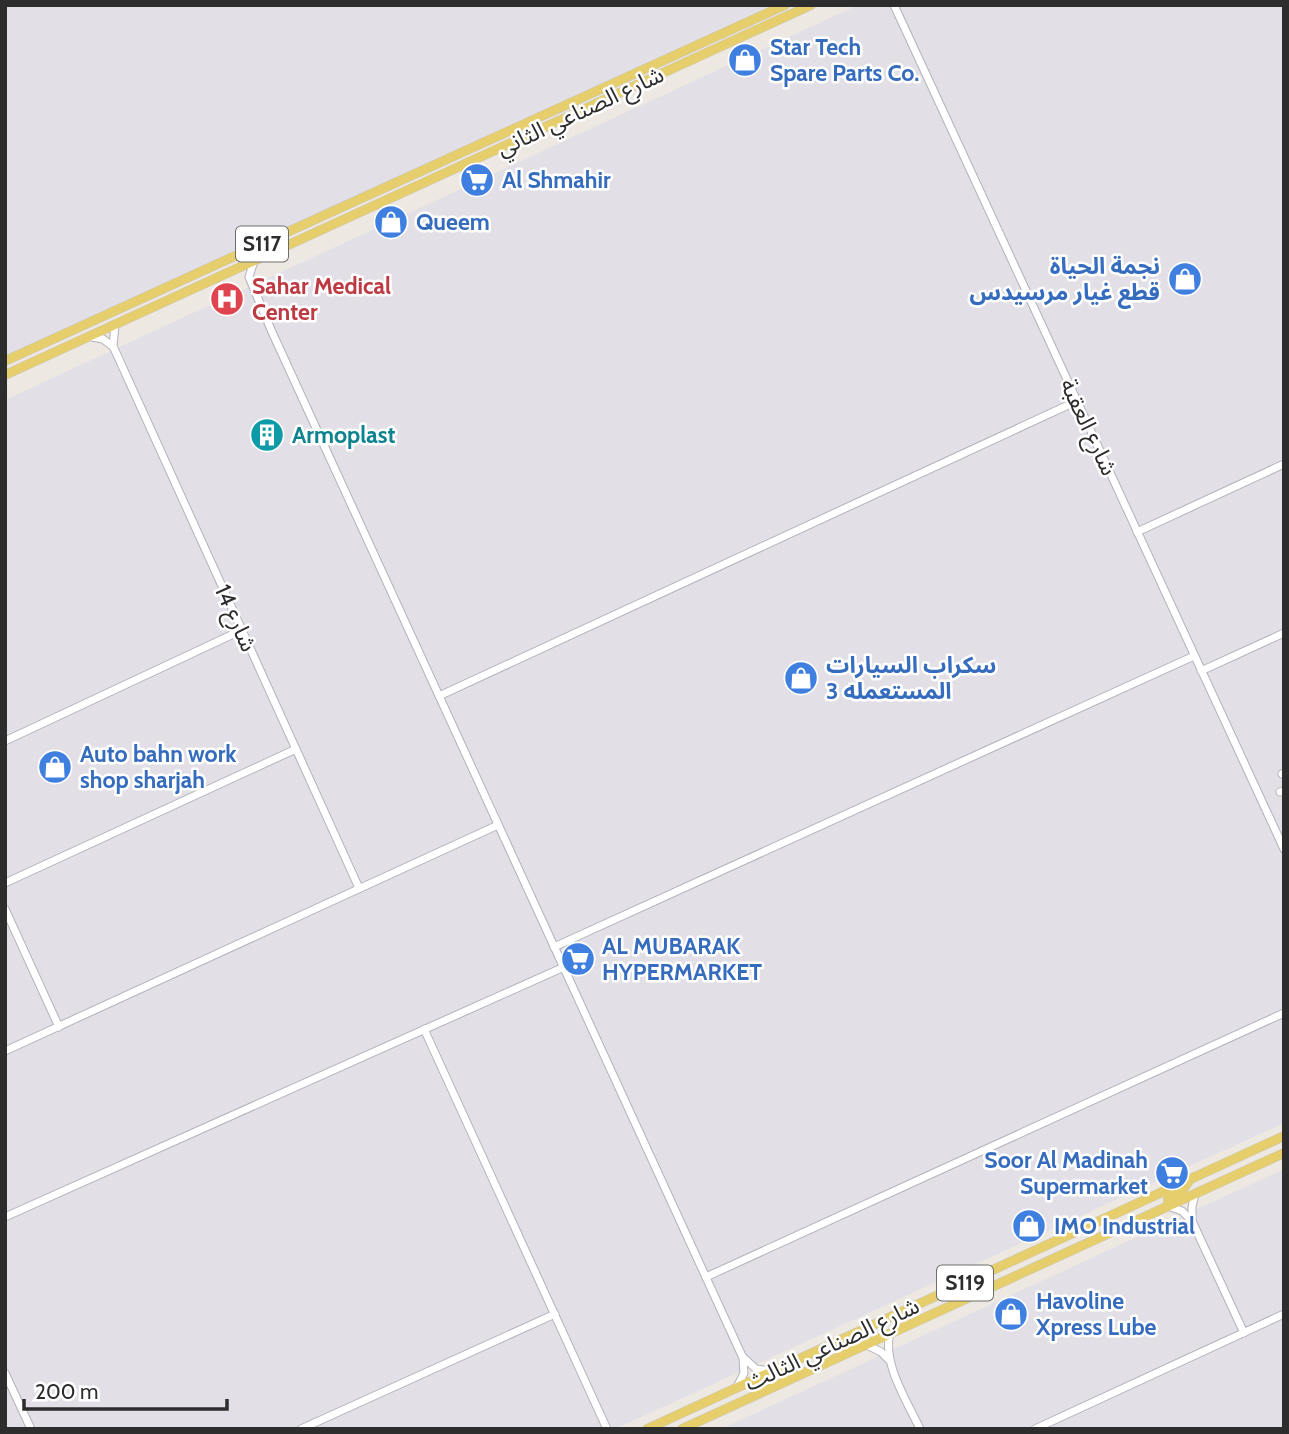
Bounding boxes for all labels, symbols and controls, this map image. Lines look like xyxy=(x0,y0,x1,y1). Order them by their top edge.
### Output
place label: Star Tech Spare Parts Co. xyxy=(770,33,919,87)
shop icon: Star Tech Spare Parts Co. xyxy=(726,41,764,79)
street label: شارع الصناعي الثاني xyxy=(492,60,670,165)
supermarket icon: Al Shmahir xyxy=(458,161,496,199)
place label: Al Shmahir xyxy=(502,166,611,194)
shop icon: Queem xyxy=(372,203,410,241)
place label: Queem xyxy=(416,208,490,236)
road number: S117 xyxy=(236,226,288,262)
place label: نجمة الحياة قطع غيار مرسيدس xyxy=(970,252,1160,309)
shop icon: نجمة الحياة قطع غيار مرسيدس xyxy=(1166,260,1204,298)
place label: Sahar Medical Center xyxy=(252,272,391,326)
hospital icon: Sahar Medical Center xyxy=(208,280,246,318)
street label: شارع العقبة xyxy=(1052,374,1124,481)
building icon: Armoplast xyxy=(248,416,286,454)
place label: Armoplast xyxy=(292,421,395,449)
street label: شارع 14 xyxy=(206,580,263,657)
place label: سكراب السيارات المستعمله 3 xyxy=(826,651,996,705)
shop icon: سكراب السيارات المستعمله 3 xyxy=(782,659,820,697)
place label: Auto bahn work shop sharjah xyxy=(80,740,237,794)
shop icon: Auto bahn work shop sharjah xyxy=(36,748,74,786)
place label: AL MUBARAK HYPERMARKET xyxy=(602,932,762,986)
supermarket icon: AL MUBARAK HYPERMARKET xyxy=(559,940,597,978)
place label: Soor Al Madinah Supermarket xyxy=(984,1146,1148,1200)
supermarket icon: Soor Al Madinah Supermarket xyxy=(1153,1154,1191,1192)
shop icon: IMO Industrial xyxy=(1010,1207,1048,1245)
place label: IMO Industrial xyxy=(1054,1212,1195,1240)
road number: S119 xyxy=(937,1266,993,1300)
place label: Havoline Xpress Lube xyxy=(1035,1287,1157,1341)
street label: شارع الصناعي الثالث xyxy=(740,1291,925,1400)
shop icon: Havoline Xpress Lube xyxy=(992,1295,1030,1333)
scale bar xyxy=(24,1368,228,1412)
text: 200 m xyxy=(35,1379,98,1404)

